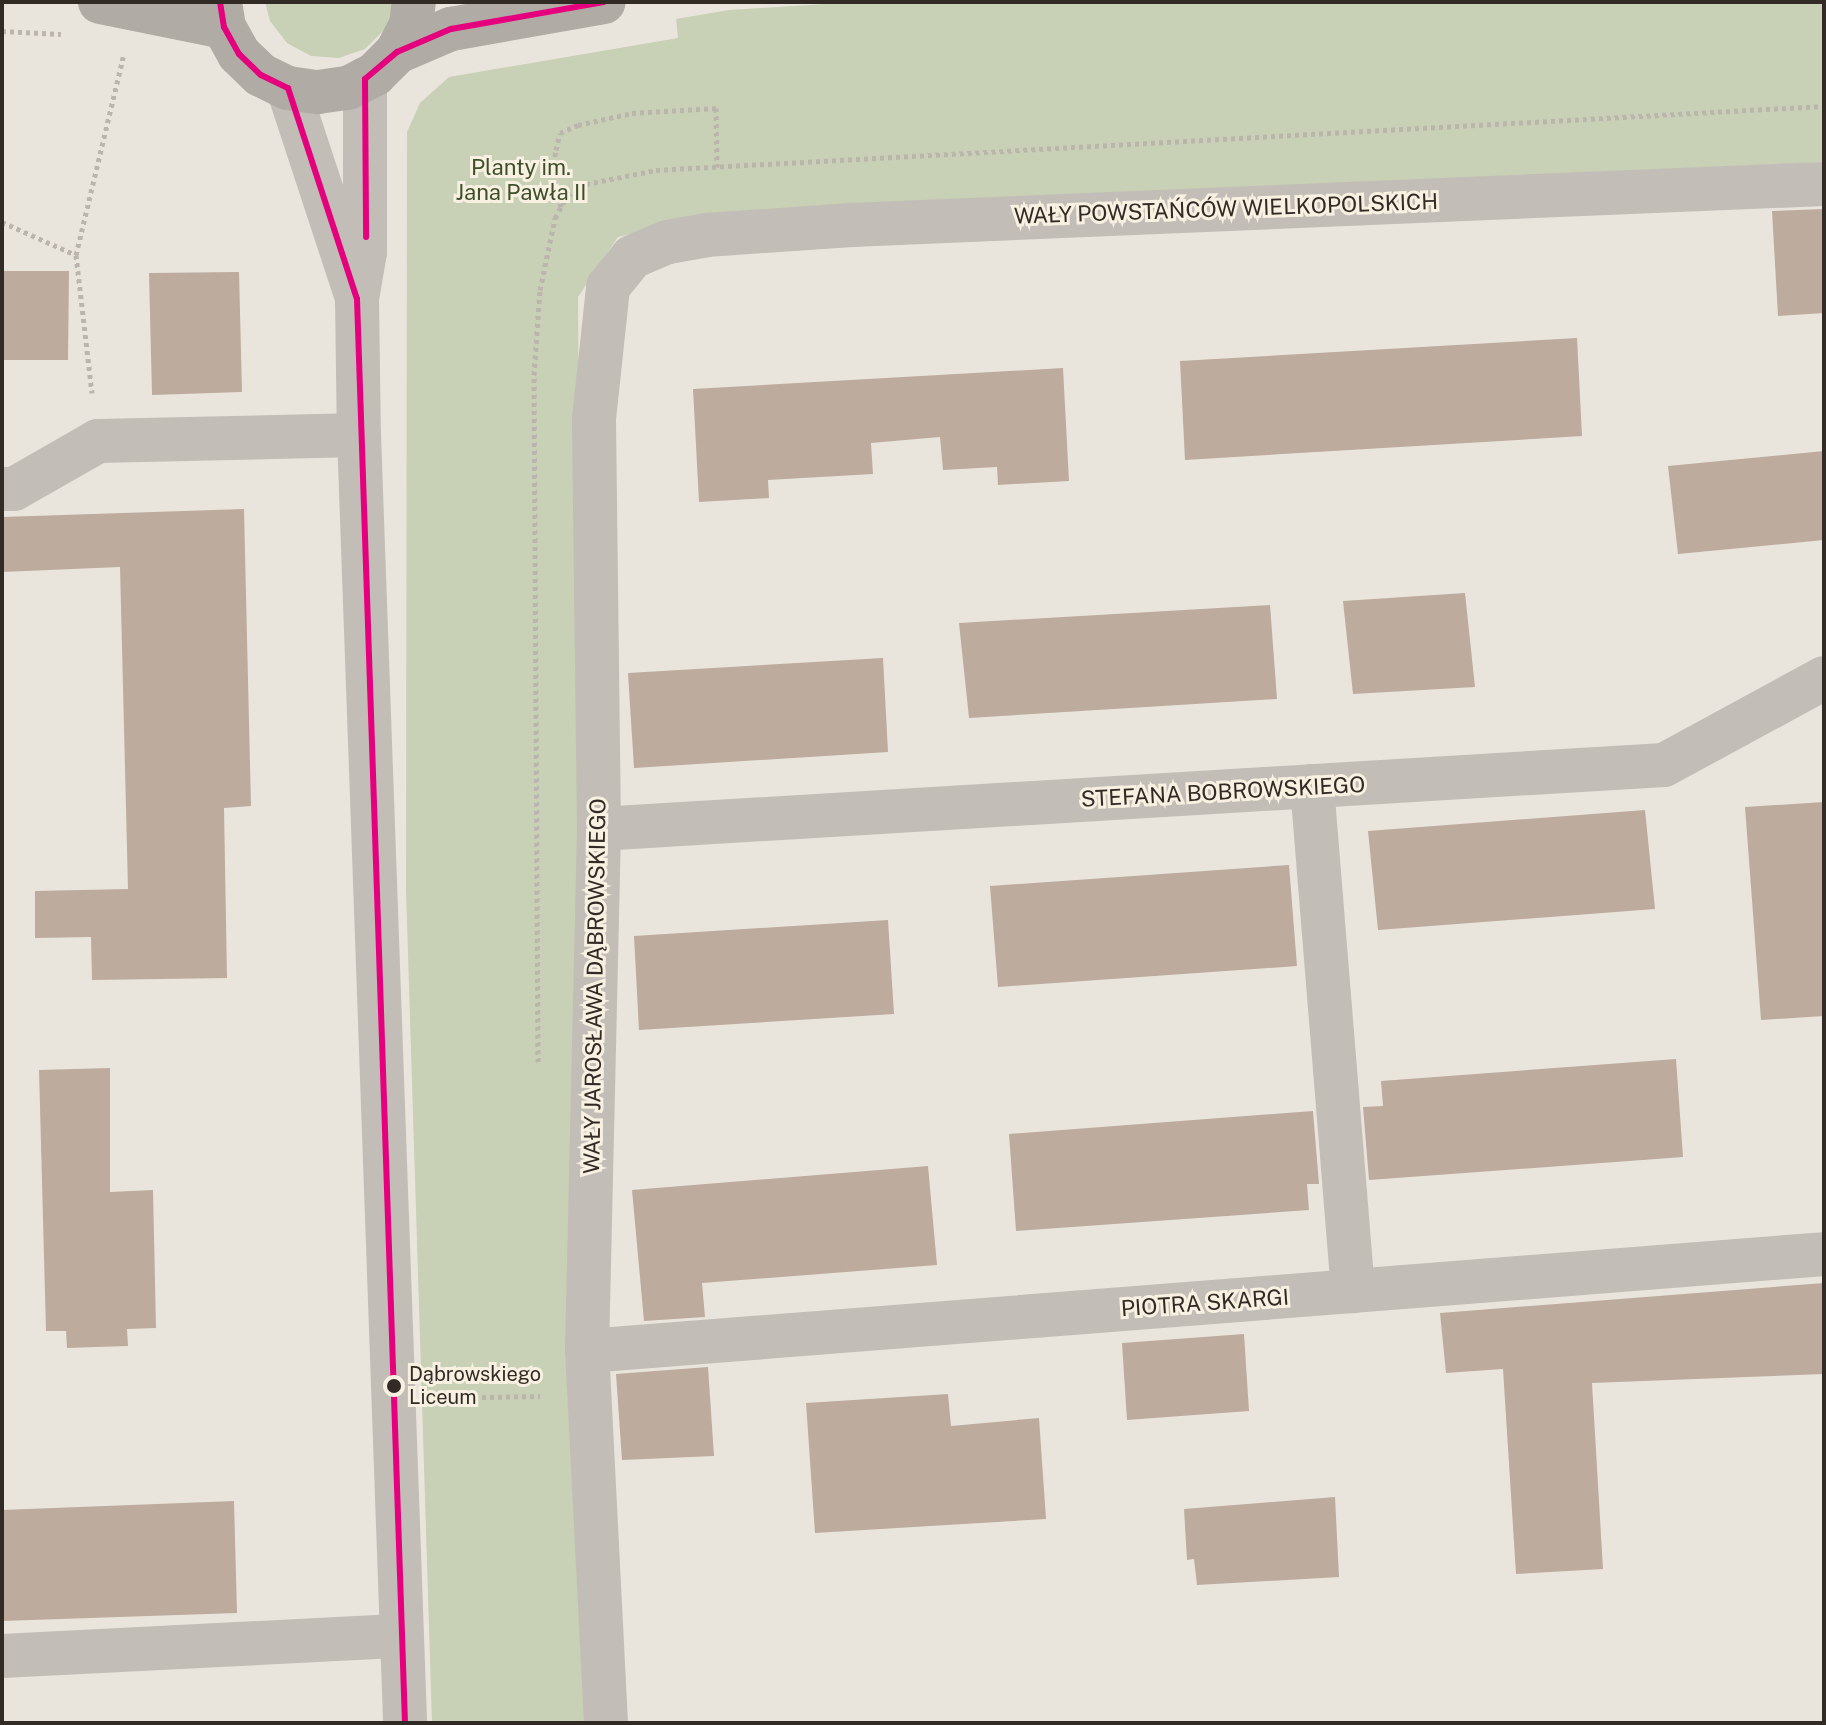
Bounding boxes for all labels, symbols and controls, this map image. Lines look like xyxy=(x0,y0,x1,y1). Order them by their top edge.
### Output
park label: Planty im. Jana Pawła II xyxy=(455,154,587,206)
street label: WAŁY POWSTAŃCÓW WIELKOPOLSKICH xyxy=(1013,188,1439,230)
street label: STEFANA BOBROWSKIEGO xyxy=(1080,771,1366,813)
street label: WAŁY JAROSŁAWA DĄBROWSKIEGO xyxy=(579,798,611,1174)
street label: PIOTRA SKARGI xyxy=(1120,1284,1290,1322)
place label: Dąbrowskiego Liceum xyxy=(409,1362,541,1409)
marker: Dąbrowskiego Liceum xyxy=(386,1378,402,1394)

